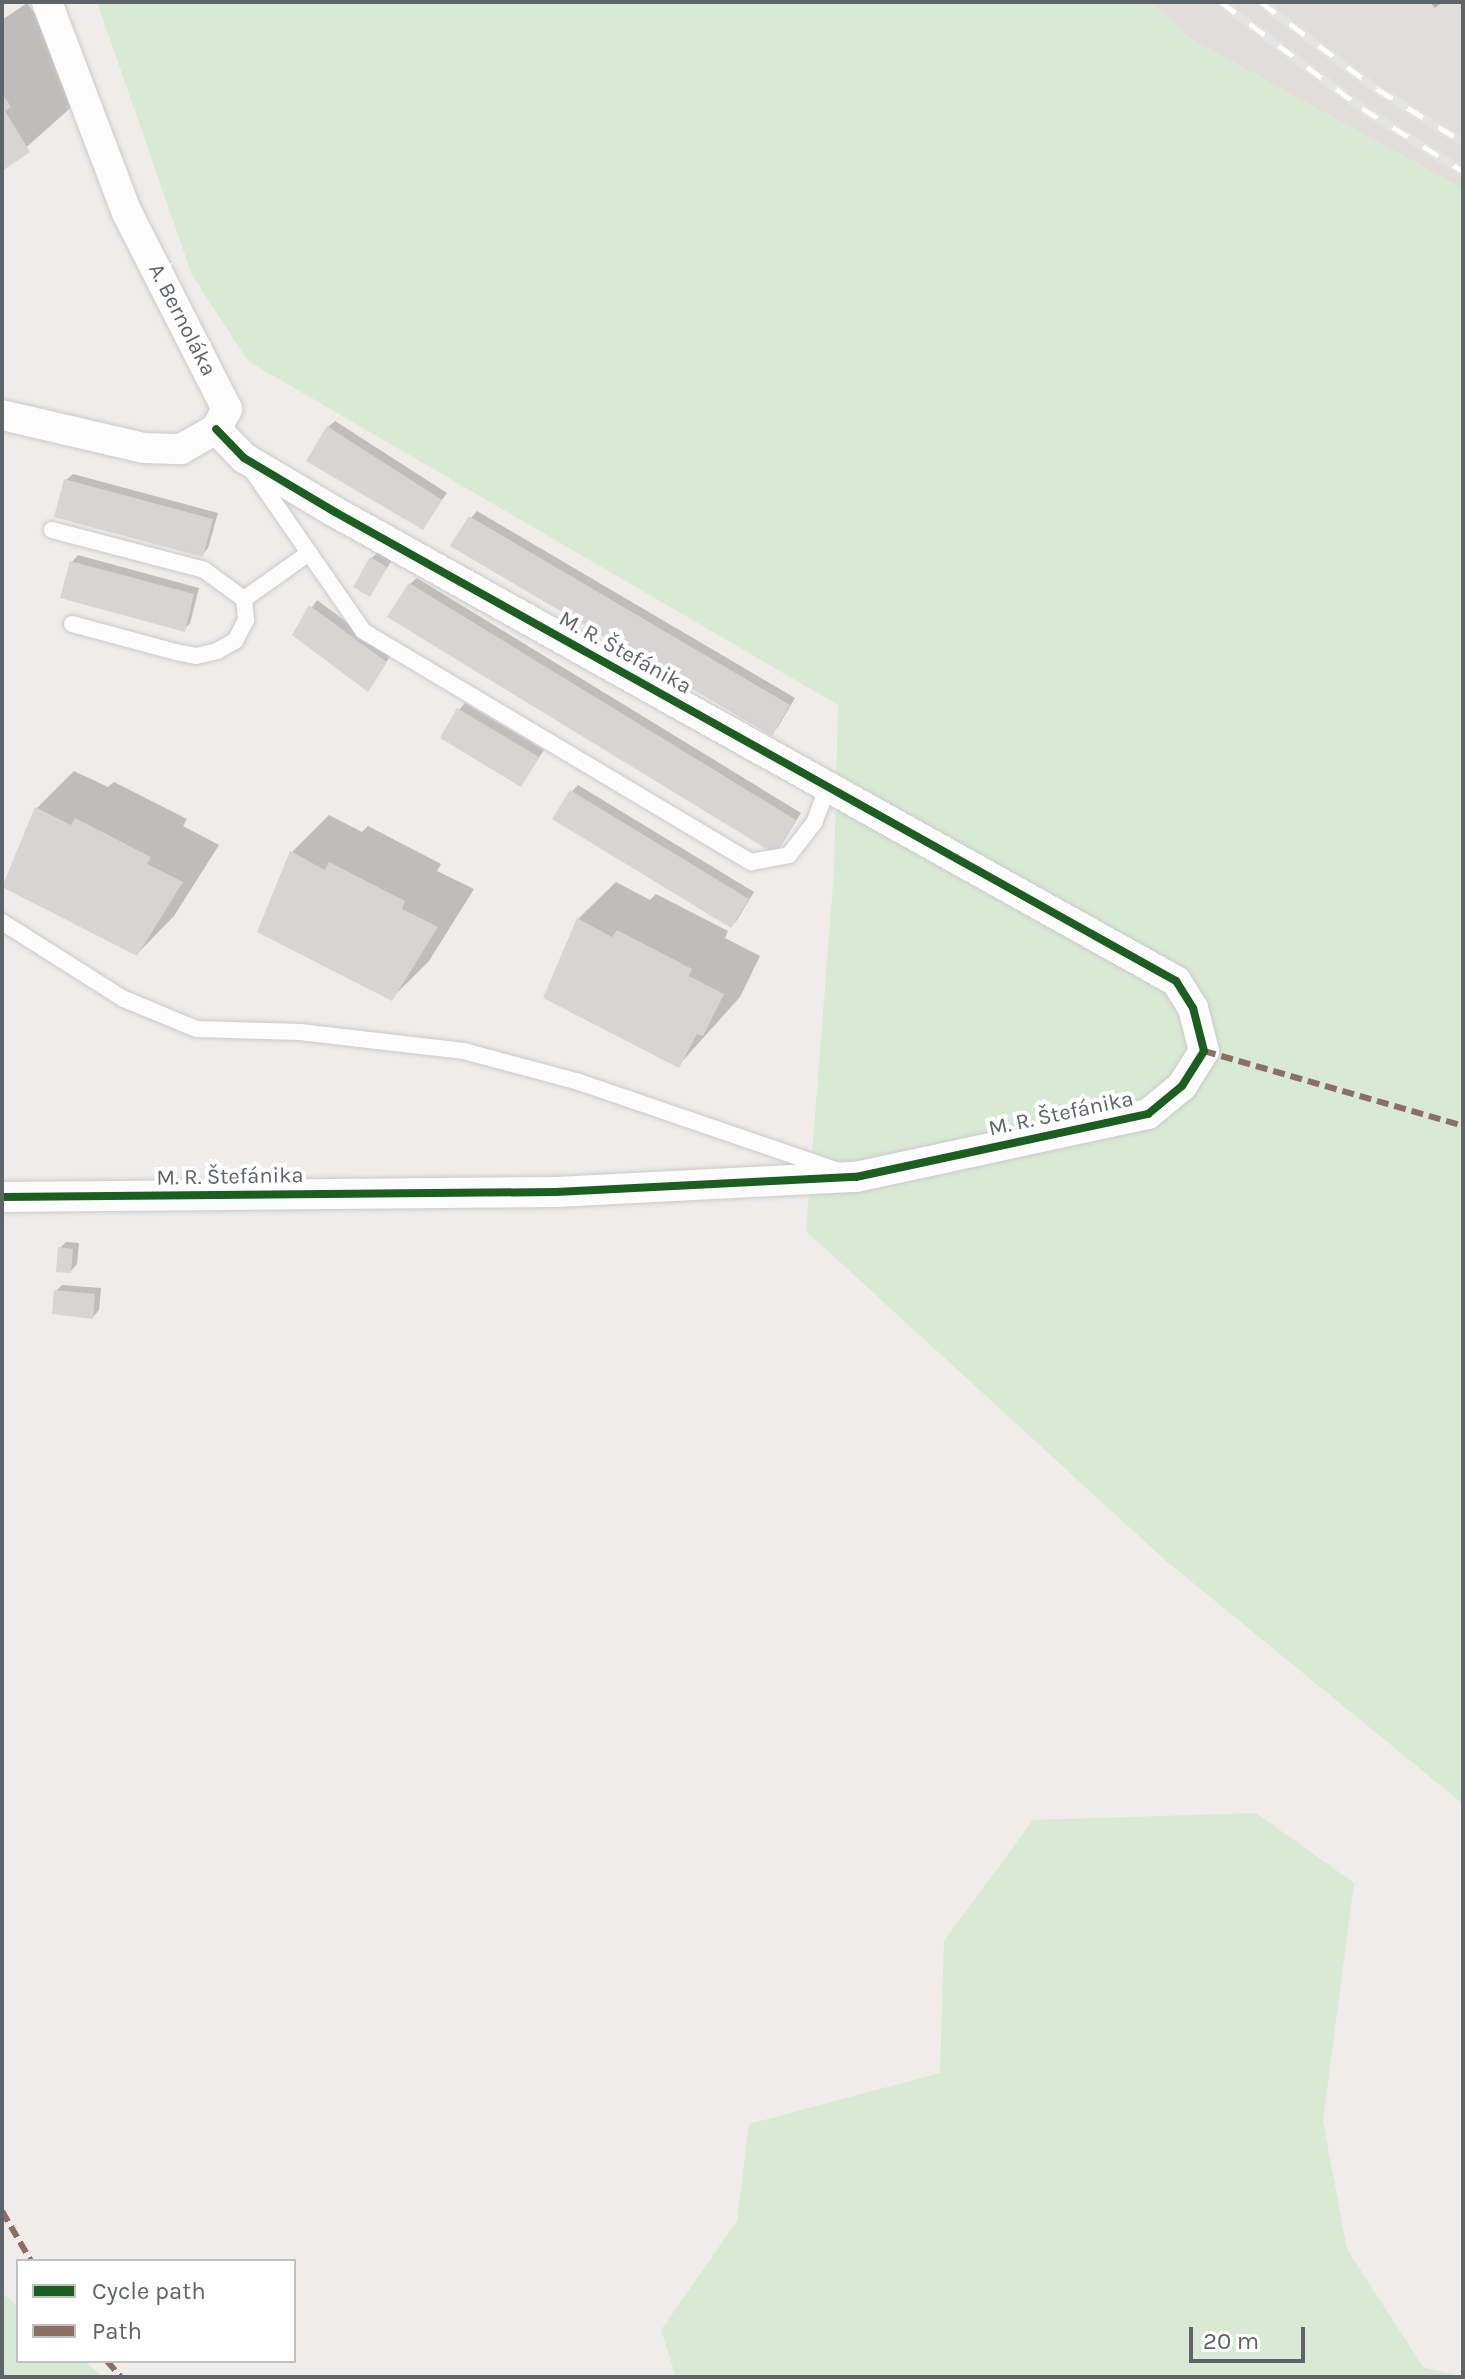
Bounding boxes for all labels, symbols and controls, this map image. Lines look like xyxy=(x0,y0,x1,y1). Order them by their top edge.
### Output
street label: A. Bernoláka xyxy=(142,259,222,381)
street label: M. R. Štefánika xyxy=(554,606,696,700)
street label: M. R. Štefánika xyxy=(986,1086,1136,1142)
street label: M. R. Štefánika xyxy=(156,1163,304,1191)
legend xyxy=(16,2259,296,2363)
text: Cycle path xyxy=(92,2277,206,2305)
scale bar xyxy=(1193,2311,1309,2361)
text: Path xyxy=(92,2317,142,2345)
text: 20 m xyxy=(1203,2327,1259,2355)

